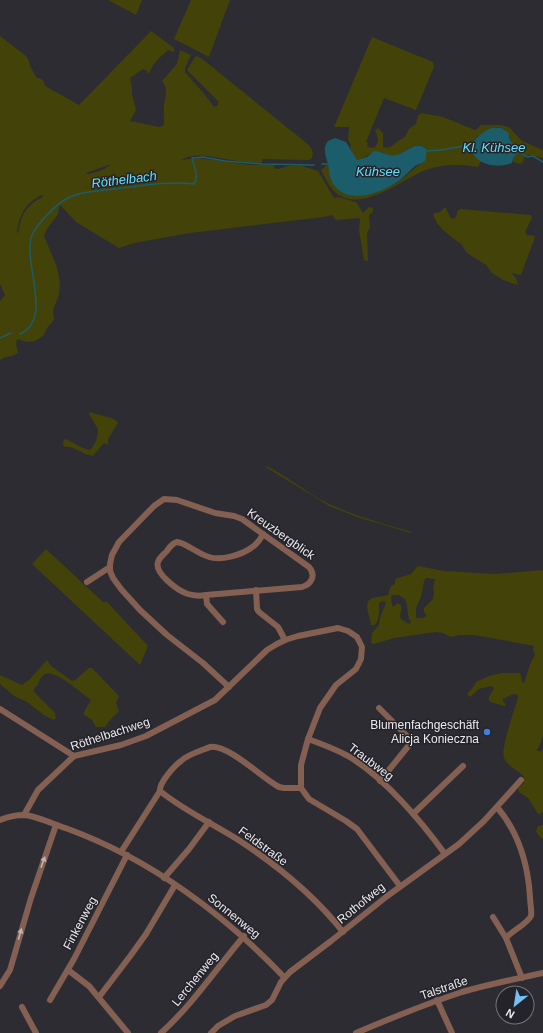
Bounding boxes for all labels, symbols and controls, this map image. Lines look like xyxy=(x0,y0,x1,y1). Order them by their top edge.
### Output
water label: Kl. Kühsee xyxy=(463,140,525,155)
water label: Kühsee xyxy=(356,164,400,179)
water label: Röthelbach xyxy=(91,168,158,191)
street label: Kreuzbergblick xyxy=(244,506,318,563)
street label: Röthelbachweg xyxy=(68,715,152,753)
place label: Blumenfachgeschäft Alicja Konieczna xyxy=(370,718,480,746)
marker: Blumenfachgeschäft Alicja Konieczna xyxy=(482,727,492,737)
street label: Traubweg xyxy=(346,740,396,784)
street label: Feldstraße xyxy=(236,823,291,869)
one-way arrow xyxy=(41,855,47,867)
street label: Rothofweg xyxy=(334,880,388,926)
street label: Sonnenweg xyxy=(205,891,263,941)
street label: Finkenweg xyxy=(60,894,100,952)
one-way arrow xyxy=(17,928,23,940)
street label: Lerchenweg xyxy=(169,949,221,1009)
street label: Talstraße xyxy=(418,973,470,1003)
north arrow xyxy=(495,985,535,1025)
text: N xyxy=(504,1006,516,1021)

